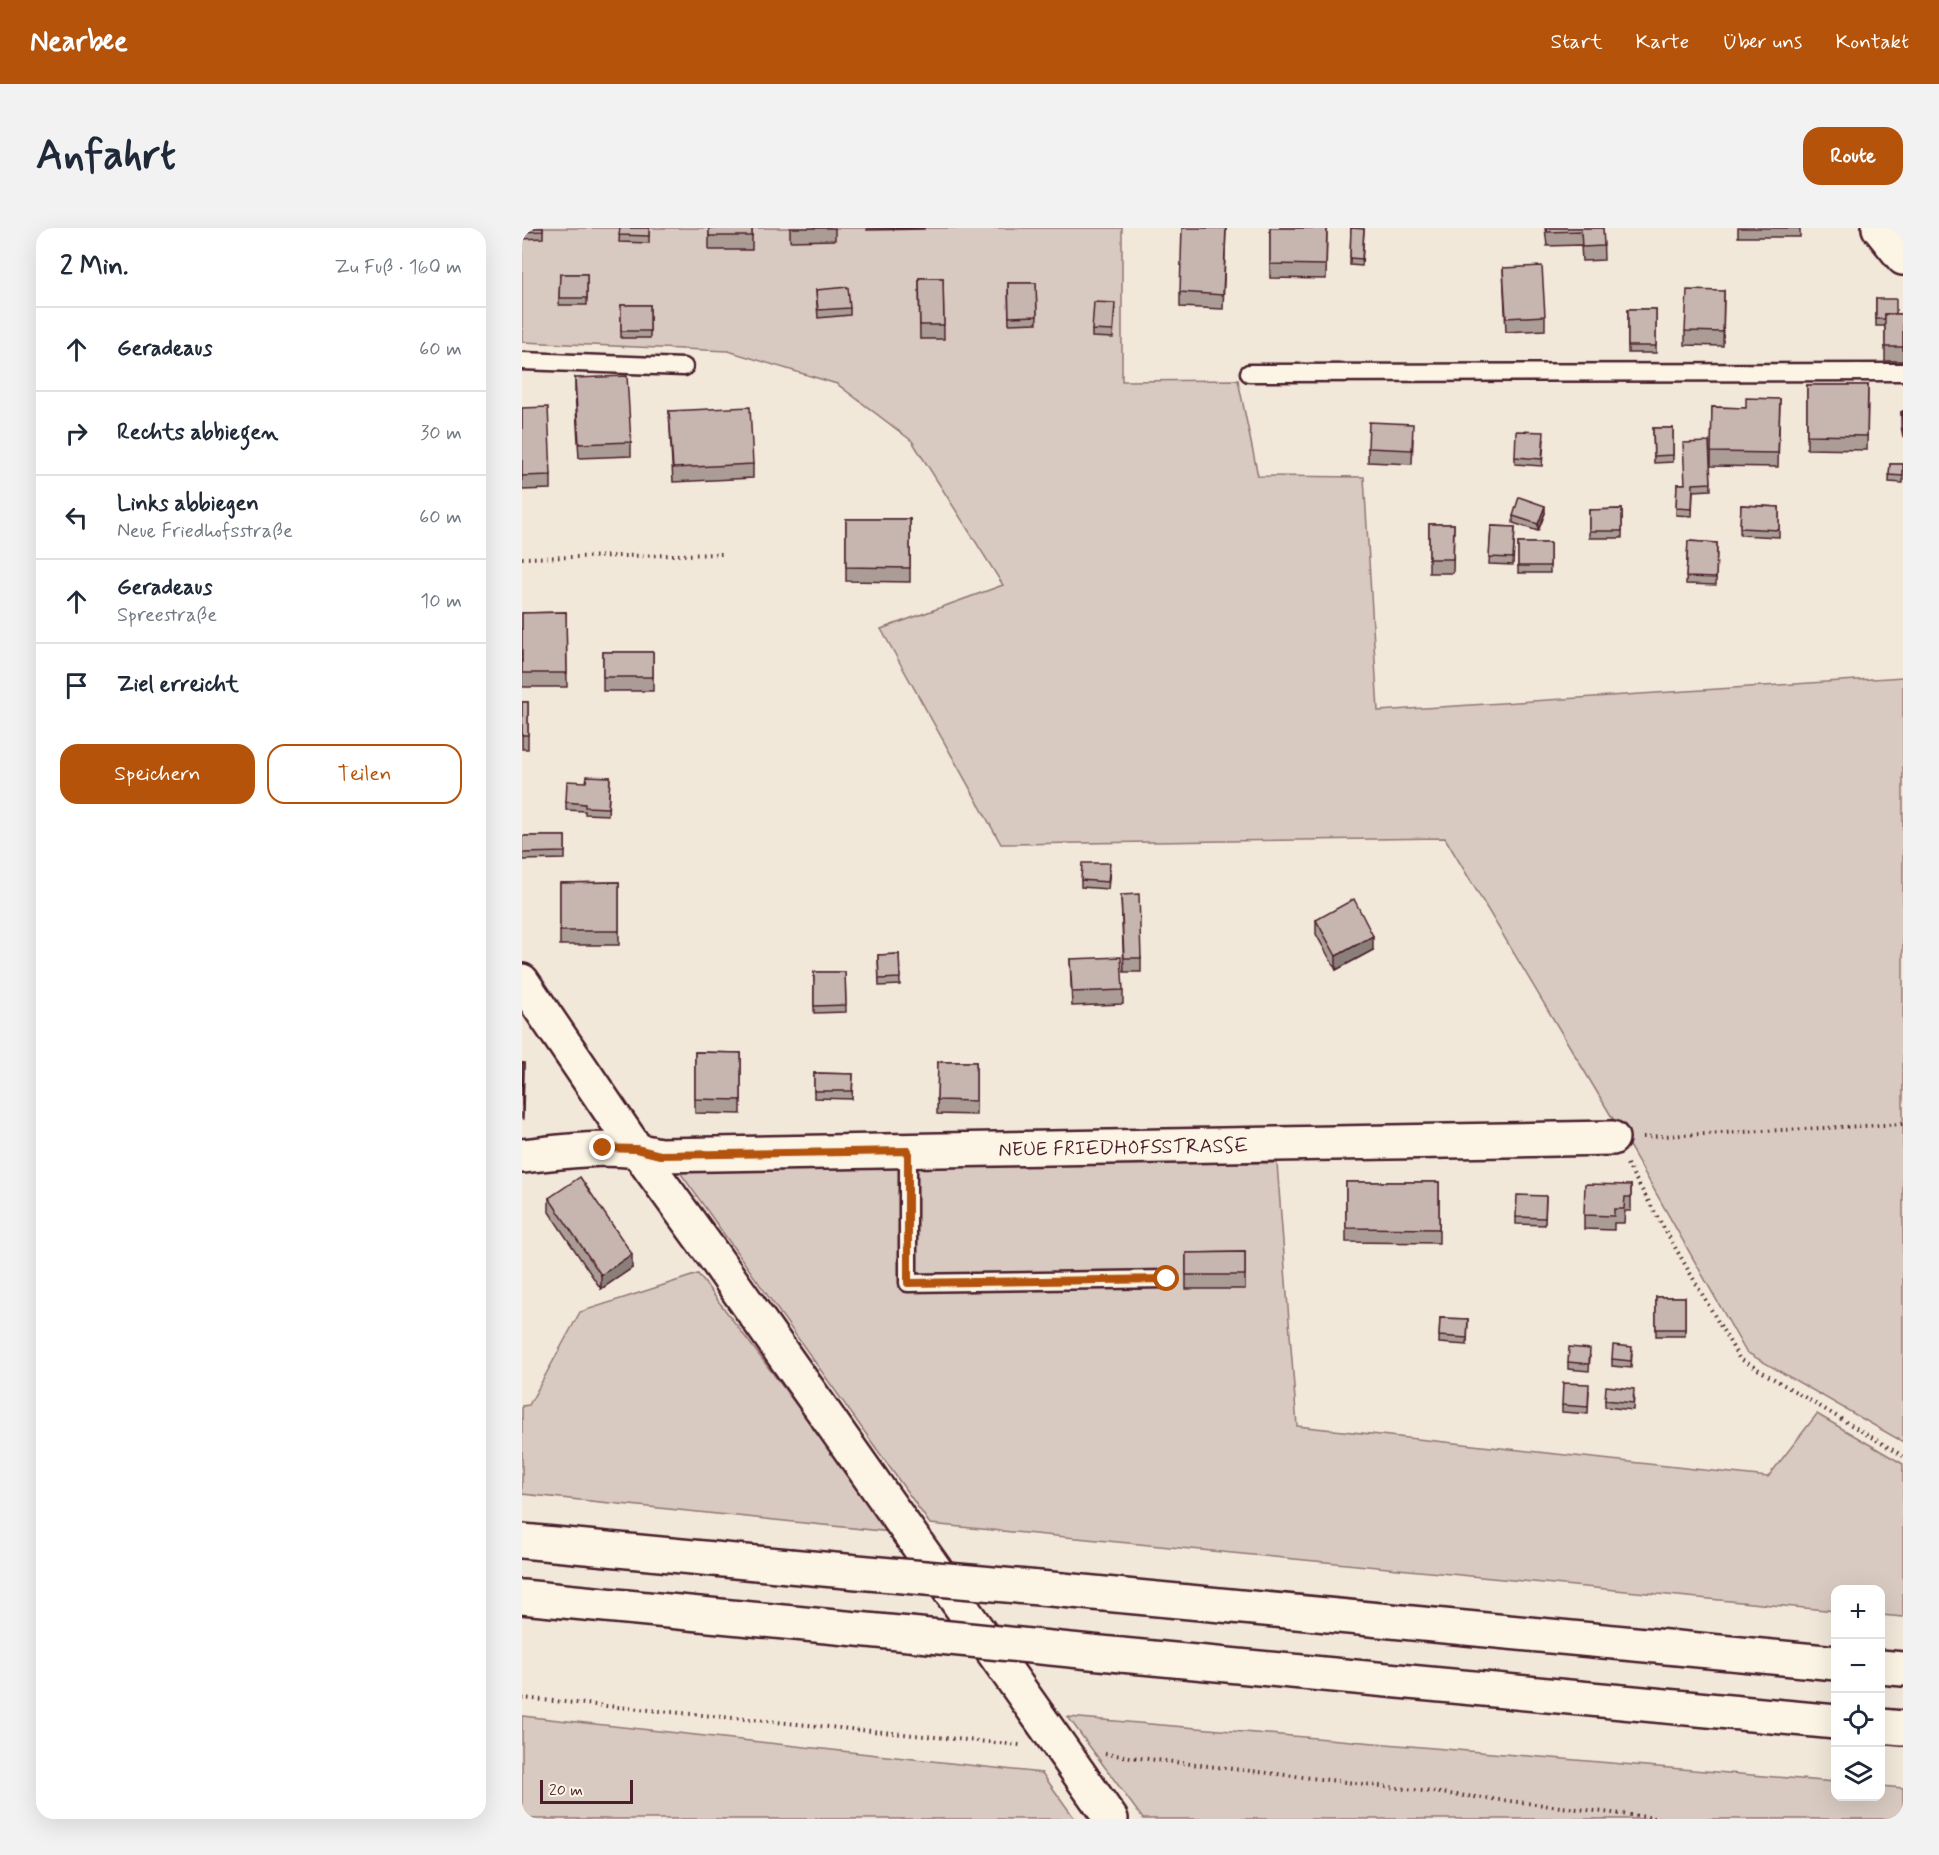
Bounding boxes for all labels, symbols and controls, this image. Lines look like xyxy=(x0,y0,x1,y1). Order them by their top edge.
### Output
text: Nearbee xyxy=(30,24,128,61)
text: Start xyxy=(1551,28,1603,56)
text: Karte xyxy=(1636,28,1689,56)
text: Über uns xyxy=(1722,28,1802,56)
text: Kontakt xyxy=(1835,28,1909,56)
button: Route xyxy=(1803,127,1903,185)
text: Anfahrt xyxy=(36,129,176,184)
text: 2 Min. xyxy=(60,250,128,284)
text: Zu Fuß · 160 m xyxy=(335,254,462,281)
icon: ahead xyxy=(60,333,93,366)
text: Geradeaus xyxy=(117,335,212,363)
text: 60 m xyxy=(419,336,462,363)
icon: right xyxy=(60,417,93,450)
text: Rechts abbiegen xyxy=(117,419,278,447)
text: 30 m xyxy=(420,420,462,447)
text: Links abbiegen xyxy=(117,490,259,518)
icon: left xyxy=(60,501,93,534)
text: 60 m xyxy=(419,504,462,531)
text: Neue Friedhofsstraße xyxy=(117,518,293,545)
text: Geradeaus xyxy=(117,574,212,602)
icon: ahead xyxy=(60,585,93,618)
text: 10 m xyxy=(420,588,462,615)
text: Spreestraße xyxy=(117,602,217,629)
icon: arrive xyxy=(60,669,93,702)
text: Ziel erreicht xyxy=(117,671,239,699)
button: Speichern xyxy=(60,744,255,804)
button: Teilen xyxy=(267,744,462,804)
street label: NEUE FRIEDHOFSSTRASSE xyxy=(998,1133,1248,1164)
route end xyxy=(589,1134,615,1160)
route start xyxy=(1153,1265,1179,1291)
map controls xyxy=(1831,1585,1885,1801)
button: + xyxy=(1831,1585,1885,1639)
button: − xyxy=(1831,1639,1885,1693)
button: locate xyxy=(1831,1693,1885,1747)
button: layers xyxy=(1831,1747,1885,1801)
scale bar xyxy=(540,1777,633,1804)
text: 20 m xyxy=(549,1780,583,1801)

